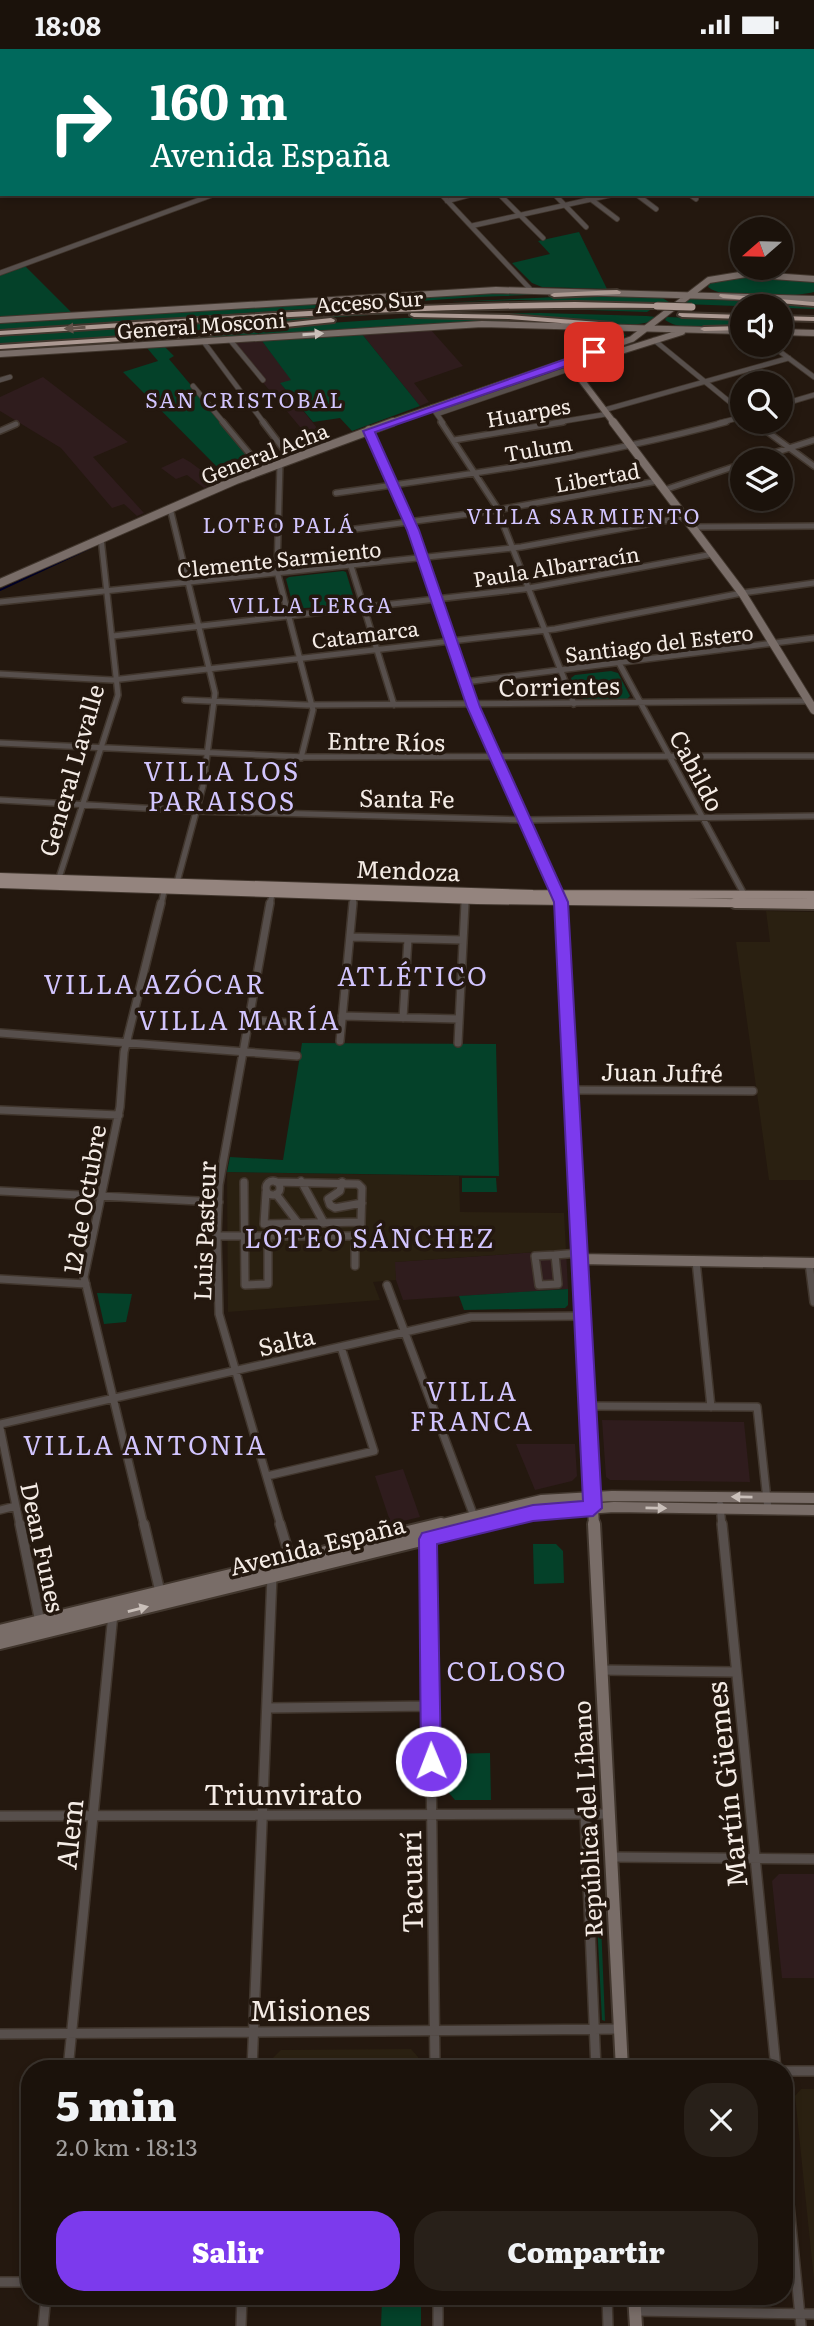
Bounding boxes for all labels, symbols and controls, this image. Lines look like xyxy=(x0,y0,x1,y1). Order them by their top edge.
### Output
text: 18:08 xyxy=(35,5,101,44)
text: 160 m xyxy=(150,62,288,135)
icon: right xyxy=(35,77,126,168)
text: Avenida España xyxy=(150,129,390,177)
north arrow xyxy=(730,217,793,280)
map controls xyxy=(730,217,793,511)
street label: Acceso Sur xyxy=(314,281,424,319)
button: sound xyxy=(730,294,793,357)
street label: General Mosconi xyxy=(116,303,286,345)
pin xyxy=(564,322,624,382)
one-way arrow xyxy=(64,323,86,334)
one-way arrow xyxy=(302,328,324,339)
icon: arrive xyxy=(575,333,613,371)
button: search xyxy=(730,371,793,434)
district label: SAN CRISTOBAL xyxy=(145,383,345,414)
street label: Huarpes xyxy=(484,388,572,434)
street label: General Acha xyxy=(196,413,333,491)
street label: Tulum xyxy=(501,426,575,468)
button: layers xyxy=(730,448,793,511)
street label: Libertad xyxy=(552,453,642,499)
district label: VILLA SARMIENTO xyxy=(466,499,702,530)
district label: LOTEO PALÁ xyxy=(202,508,356,539)
street label: Clemente Sarmiento xyxy=(175,532,383,584)
street label: Paula Albarracín xyxy=(471,537,642,593)
district label: VILLA LERGA xyxy=(229,588,393,619)
street label: Catamarca xyxy=(310,611,421,655)
street label: Santiago del Estero xyxy=(563,615,755,669)
street label: Corrientes xyxy=(498,666,620,704)
street label: General Lavalle xyxy=(29,680,111,860)
street label: Entre Ríos xyxy=(327,721,445,759)
street label: Cabildo xyxy=(662,723,734,817)
district label: VILLA LOS PARAISOS xyxy=(144,750,300,819)
street label: Santa Fe xyxy=(359,779,455,815)
street label: Mendoza xyxy=(355,850,461,888)
district label: ATLÉTICO xyxy=(337,955,489,994)
district label: VILLA AZÓCAR xyxy=(44,963,266,1002)
district label: VILLA MARÍA xyxy=(137,999,341,1038)
street label: Juan Jufré xyxy=(601,1052,723,1090)
street label: 12 de Octubre xyxy=(53,1122,113,1276)
street label: Luis Pasteur xyxy=(183,1160,223,1302)
district label: LOTEO SÁNCHEZ xyxy=(244,1217,496,1256)
street label: Salta xyxy=(254,1316,318,1363)
district label: VILLA FRANCA xyxy=(410,1370,534,1439)
district label: VILLA ANTONIA xyxy=(23,1424,267,1463)
street label: Dean Funes xyxy=(13,1479,75,1616)
one-way arrow xyxy=(731,1491,753,1503)
one-way arrow xyxy=(646,1502,668,1514)
street label: Avenida España xyxy=(225,1505,409,1583)
one-way arrow xyxy=(127,1603,149,1614)
district label: COLOSO xyxy=(447,1650,567,1689)
street label: Martín Güemes xyxy=(693,1680,757,1890)
street label: República del Líbano xyxy=(562,1699,610,1939)
position arrow xyxy=(394,1724,468,1798)
street label: Triunvirato xyxy=(204,1772,362,1814)
street label: Alem xyxy=(43,1796,93,1872)
street label: Tacuarí xyxy=(388,1830,432,1934)
street label: Misiones xyxy=(250,1988,370,2030)
text: 5 min xyxy=(56,2072,177,2134)
button: close xyxy=(684,2083,758,2157)
text: 2.0 km · 18:13 xyxy=(56,2129,198,2163)
button: Salir xyxy=(56,2211,400,2291)
button: Compartir xyxy=(414,2211,758,2291)

